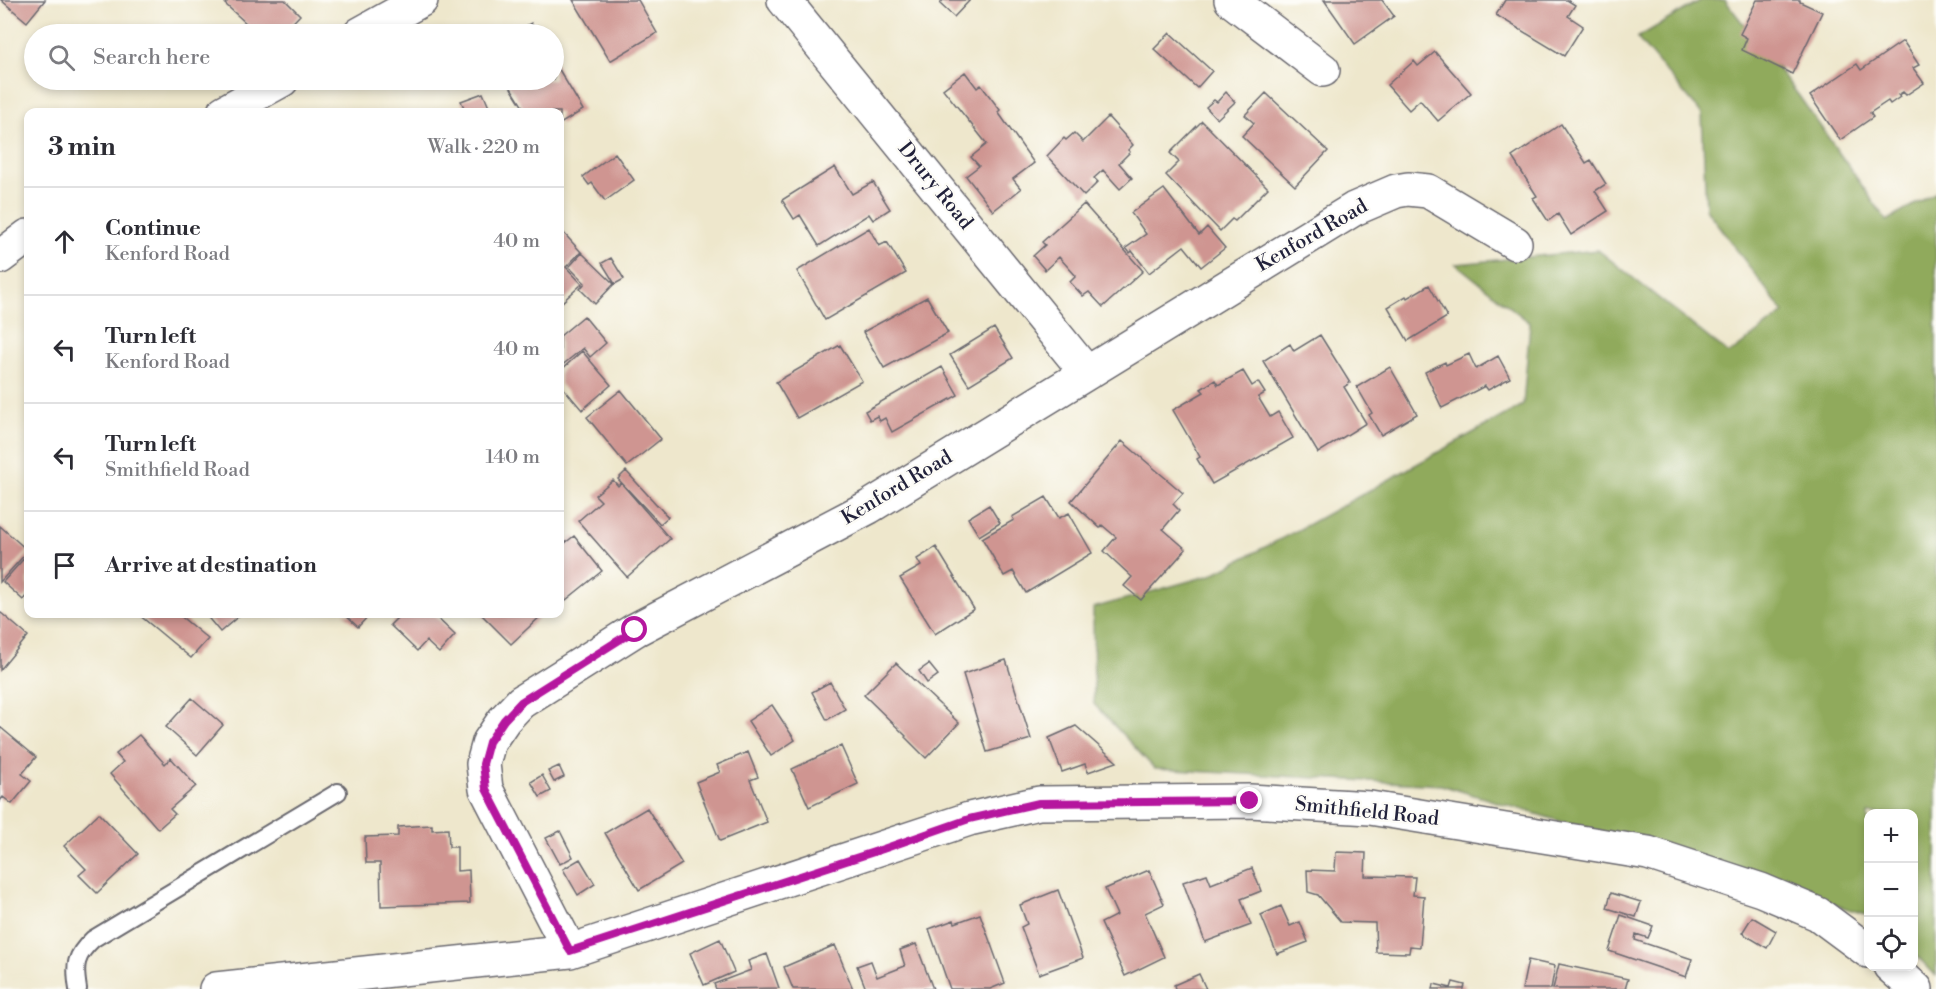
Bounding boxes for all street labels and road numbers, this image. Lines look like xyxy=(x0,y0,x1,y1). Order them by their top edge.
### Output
street label: Drury Road xyxy=(892,137,978,235)
street label: Kenford Road xyxy=(1252,194,1373,278)
street label: Kenford Road xyxy=(837,445,958,531)
street label: Smithfield Road xyxy=(1294,792,1441,832)

